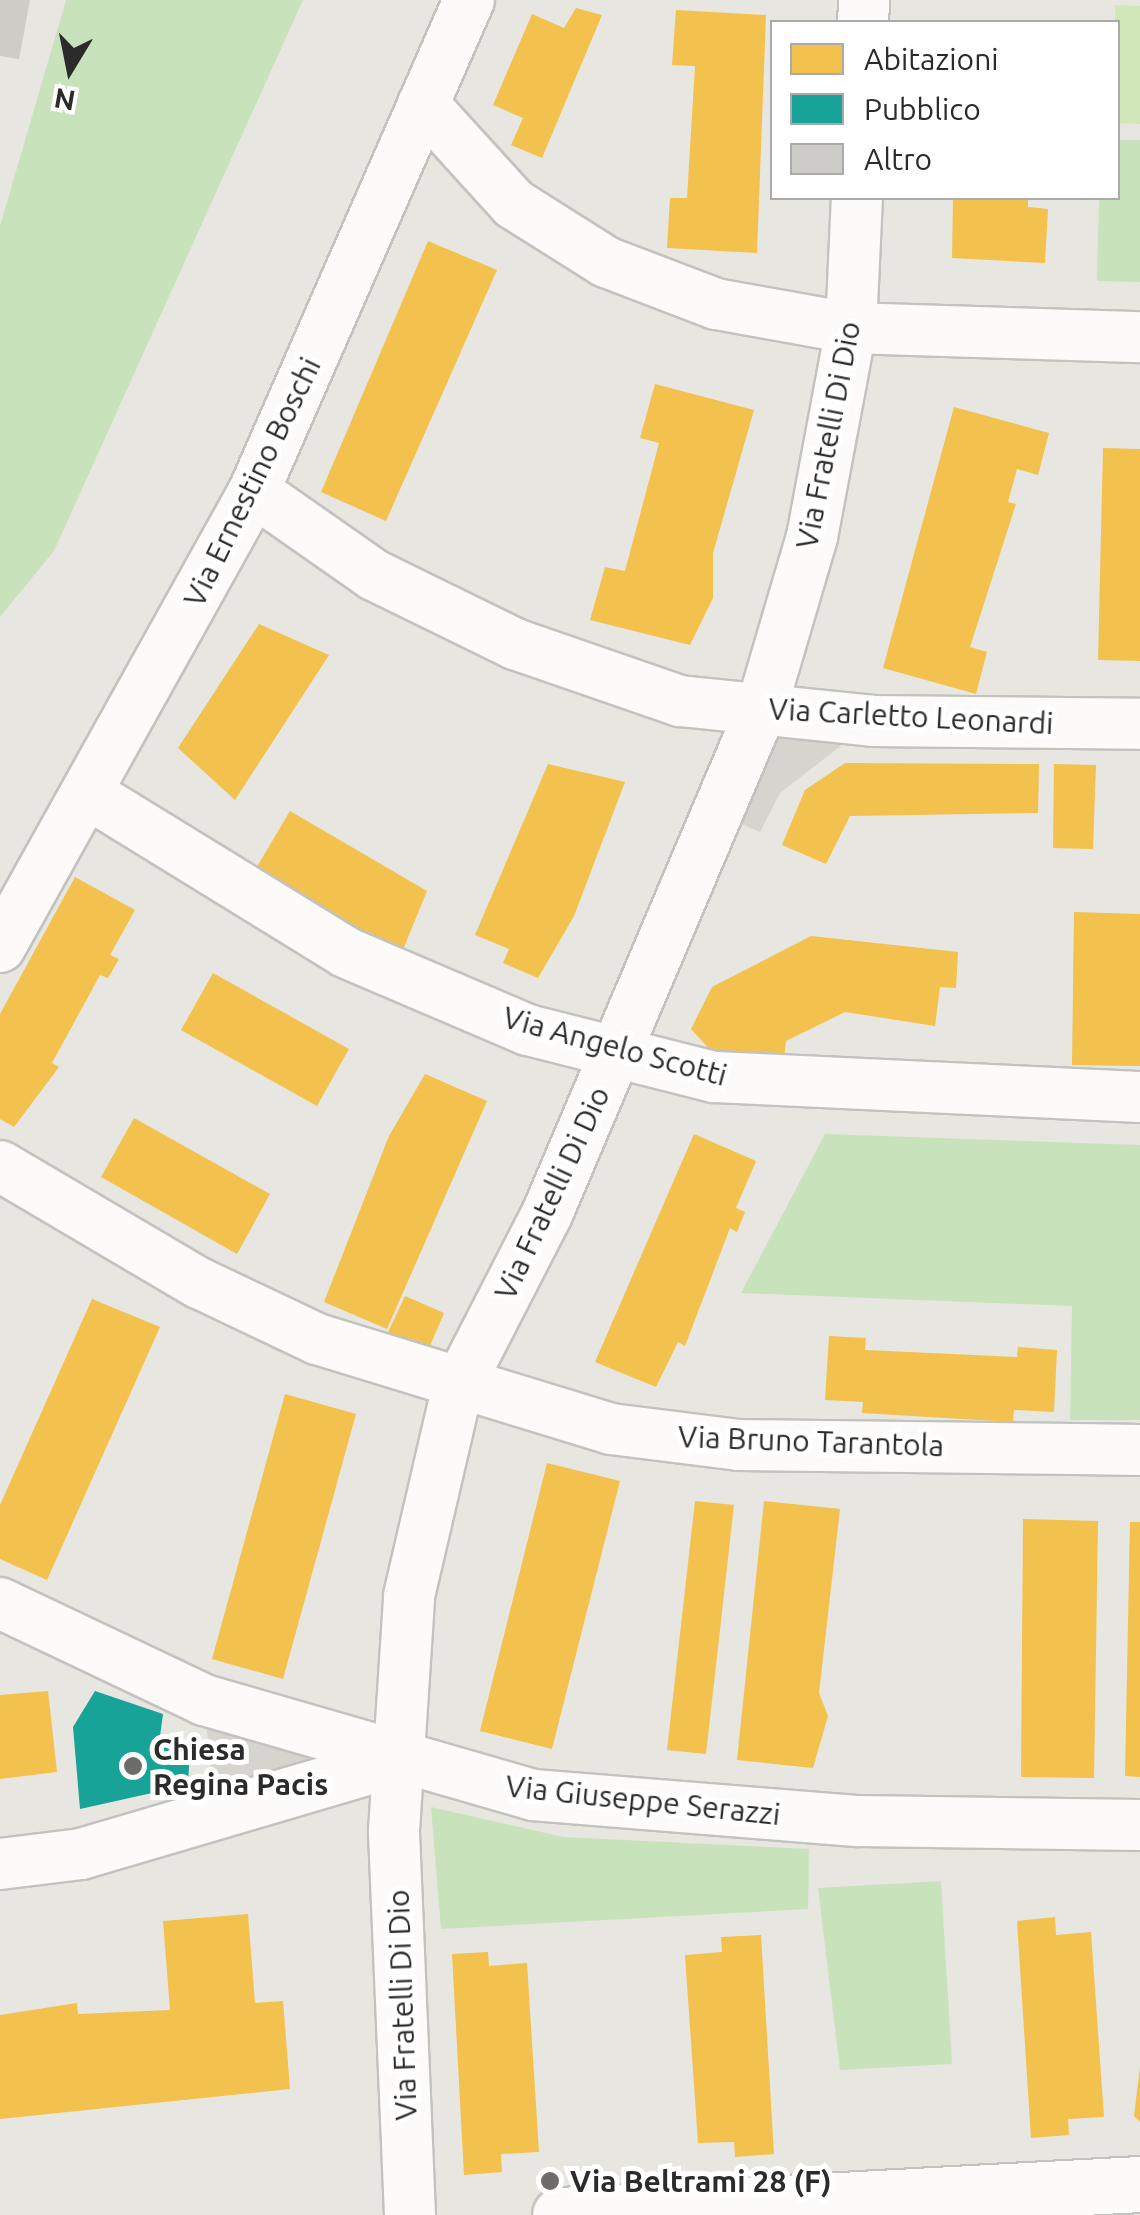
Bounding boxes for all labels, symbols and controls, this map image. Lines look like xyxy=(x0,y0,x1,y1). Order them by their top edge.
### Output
north arrow xyxy=(20,20,120,120)
legend xyxy=(770,20,1120,200)
text: Abitazioni xyxy=(864,42,999,76)
text: N xyxy=(52,83,78,117)
text: Pubblico xyxy=(864,92,981,126)
text: Altro xyxy=(864,142,932,176)
street label: Via Fratelli Di Dio xyxy=(788,318,868,552)
street label: Via Ernestino Boschi xyxy=(176,351,328,613)
street label: Via Carletto Leonardi xyxy=(768,691,1054,741)
street label: Via Angelo Scotti xyxy=(499,999,731,1093)
street label: Via Fratelli Di Dio xyxy=(487,1081,617,1305)
street label: Via Bruno Tarantola xyxy=(677,1418,945,1464)
place label: Chiesa Regina Pacis xyxy=(153,1731,328,1802)
marker: Chiesa Regina Pacis xyxy=(122,1755,144,1777)
street label: Via Giuseppe Serazzi xyxy=(504,1768,782,1832)
street label: Via Fratelli Di Dio xyxy=(380,1889,424,2121)
place label: Via Beltrami 28 (F) xyxy=(570,2163,832,2199)
marker: Via Beltrami 28 (F) xyxy=(539,2170,561,2192)

